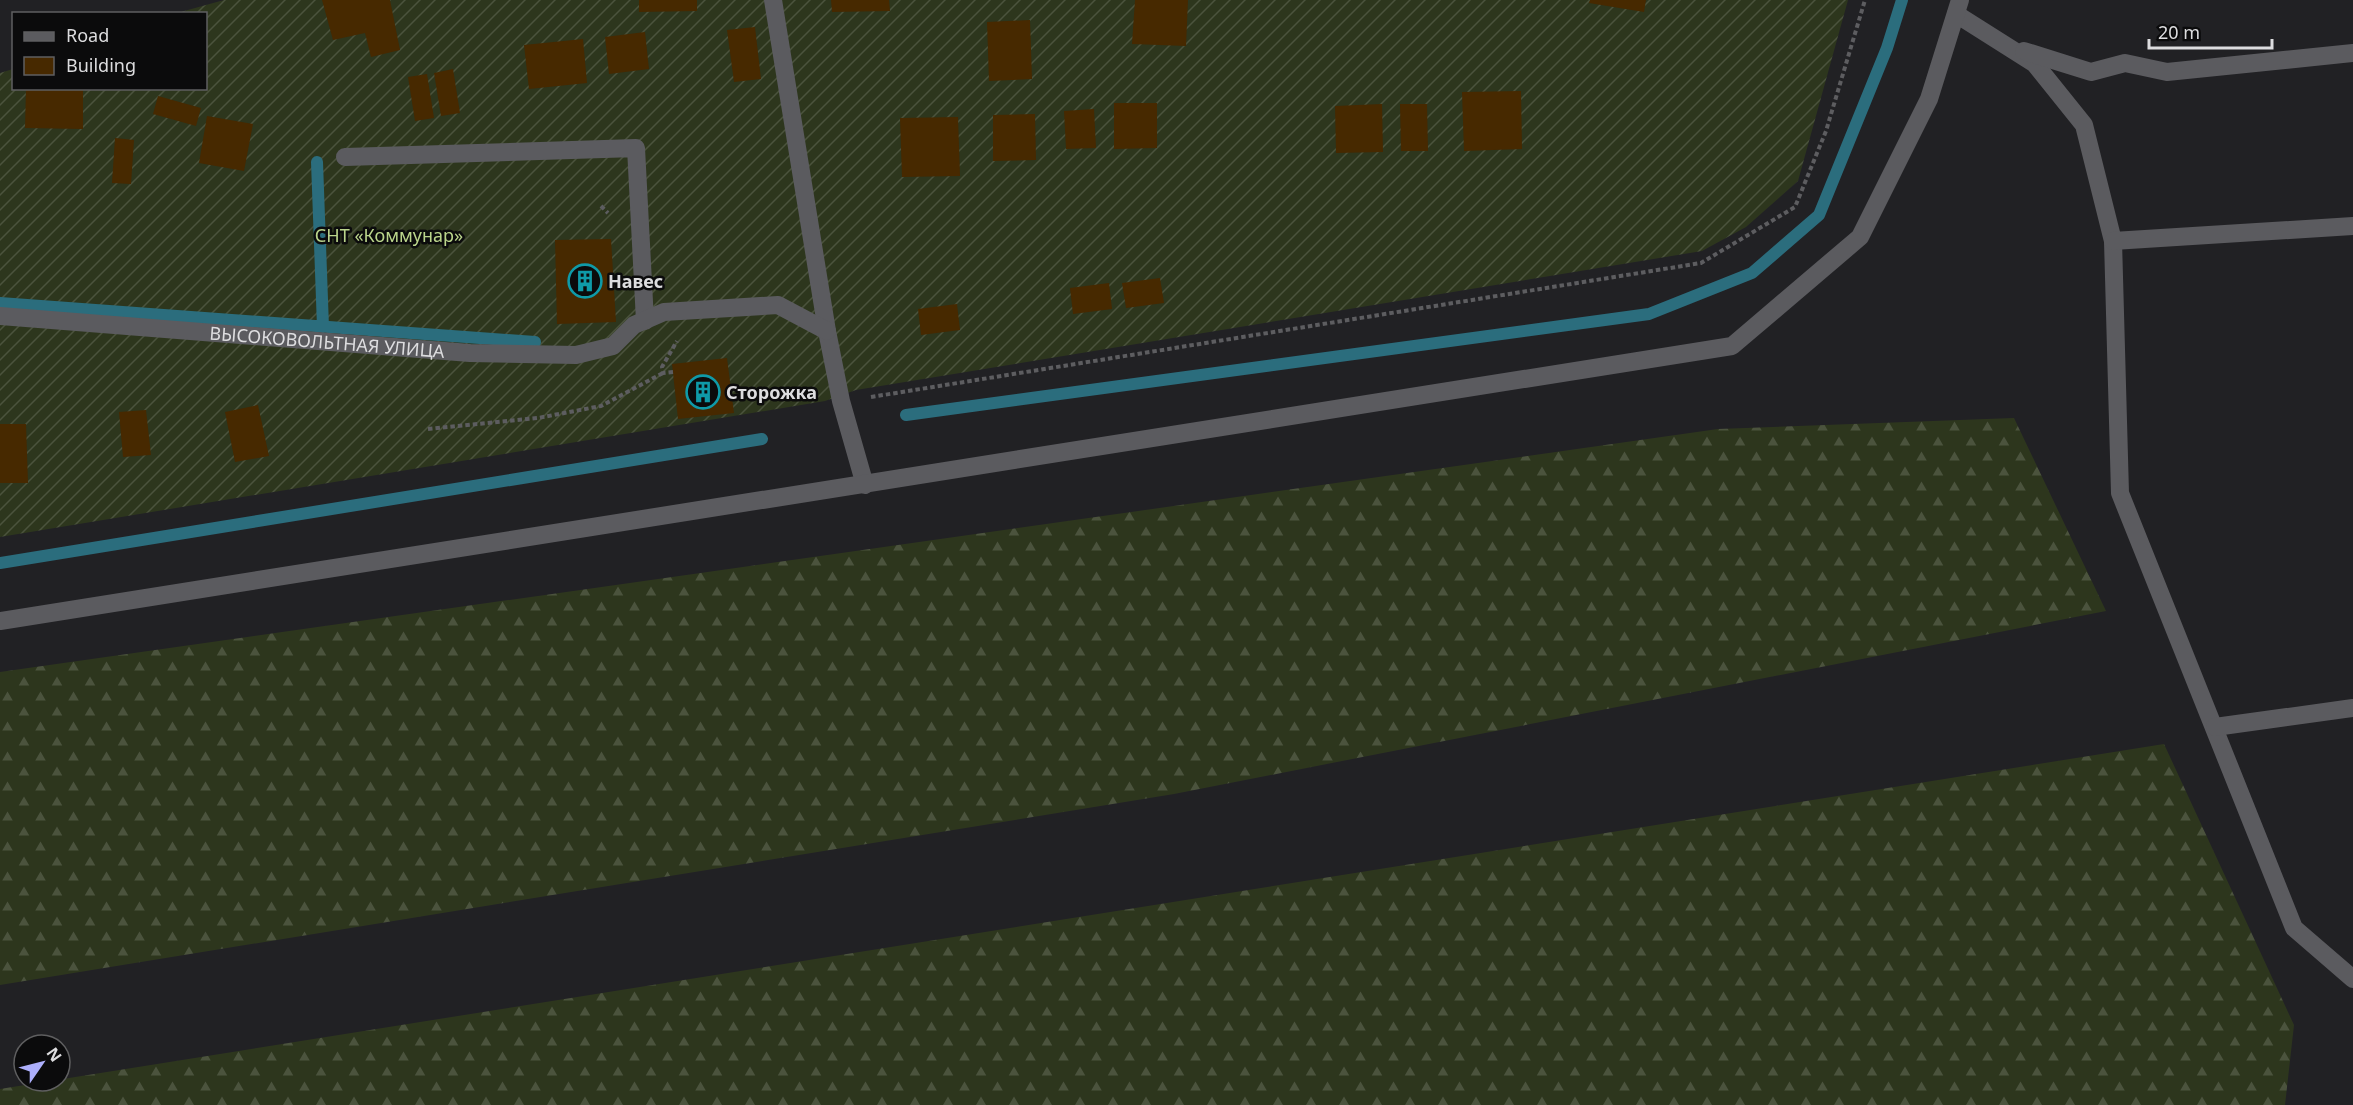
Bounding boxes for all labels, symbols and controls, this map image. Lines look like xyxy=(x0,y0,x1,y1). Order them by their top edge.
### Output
legend xyxy=(12,12,207,90)
scale bar xyxy=(2149,12,2272,50)
text: 20 m xyxy=(2158,20,2200,44)
text: Road xyxy=(66,23,109,47)
text: Building xyxy=(66,53,136,77)
park label: СНТ «Коммунар» xyxy=(315,223,463,247)
building icon: Навес xyxy=(567,263,603,299)
place label: Навес xyxy=(608,269,663,293)
street label: ВЫСОКОВОЛЬТНАЯ УЛИЦА xyxy=(209,321,446,363)
building icon: Сторожка xyxy=(685,374,721,410)
place label: Сторожка xyxy=(726,380,817,404)
north arrow xyxy=(12,1033,72,1093)
text: N xyxy=(42,1043,67,1066)

